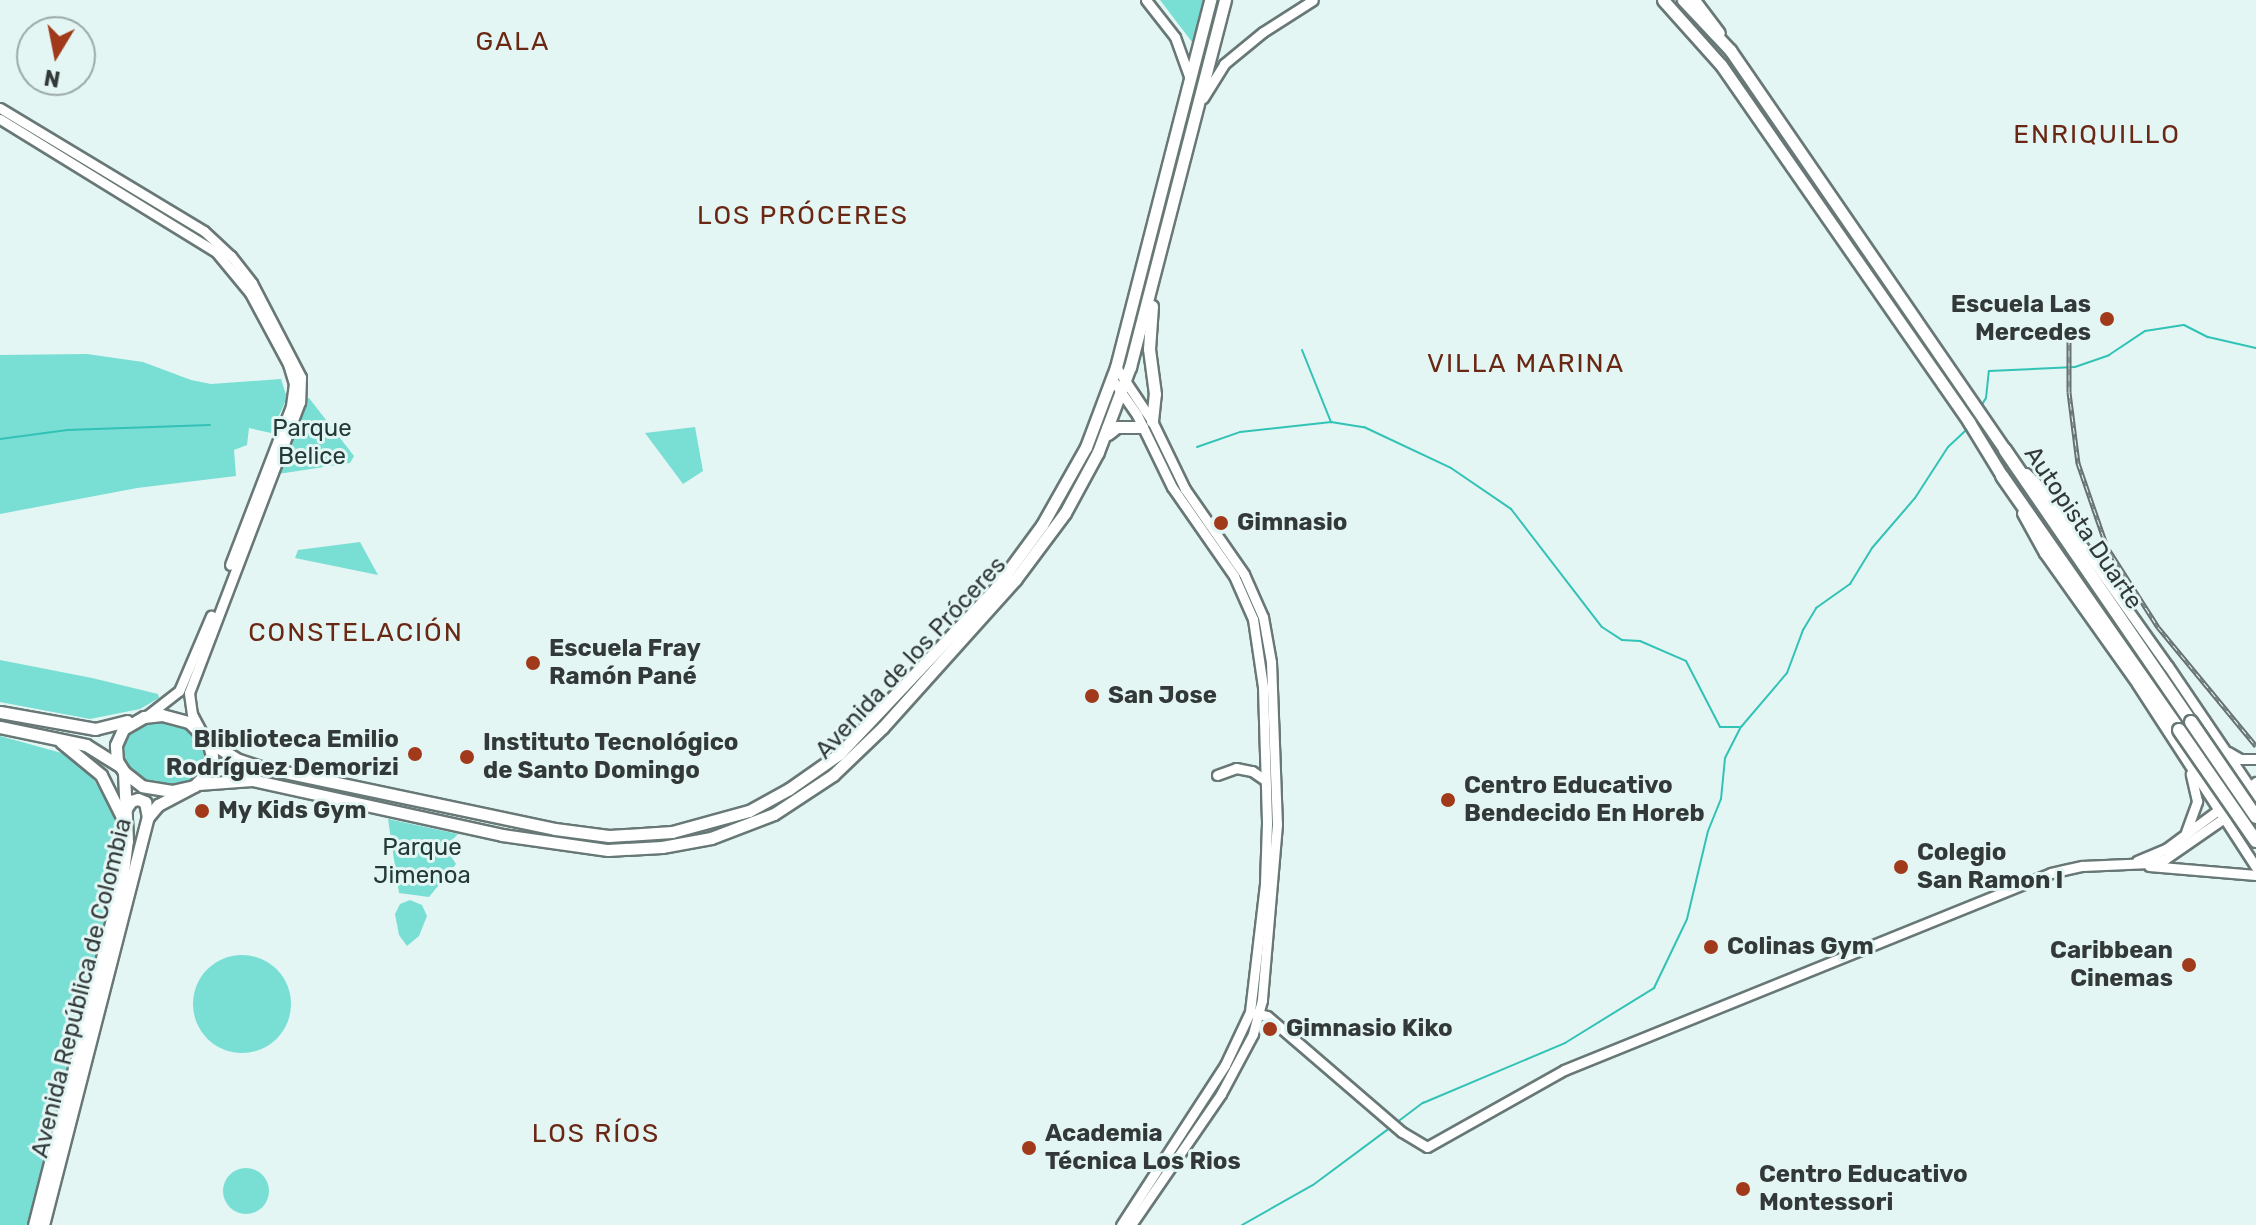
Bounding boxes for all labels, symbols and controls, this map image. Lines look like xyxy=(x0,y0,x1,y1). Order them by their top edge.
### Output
north arrow xyxy=(16,16,96,96)
district label: GALA xyxy=(476,26,550,58)
text: N xyxy=(42,63,62,93)
district label: ENRIQUILLO xyxy=(2013,119,2181,151)
district label: LOS PRÓCERES xyxy=(697,200,909,232)
place label: Escuela Las Mercedes xyxy=(1951,291,2091,347)
marker: Escuela Las Mercedes xyxy=(2098,310,2116,328)
district label: VILLA MARINA xyxy=(1427,348,1625,380)
park label: Parque Belice xyxy=(272,415,352,471)
street label: Autopista Duarte xyxy=(2018,441,2148,615)
place label: Gimnasio xyxy=(1237,509,1348,537)
marker: Gimnasio xyxy=(1212,514,1230,532)
street label: Avenida de los Próceres xyxy=(810,551,1012,765)
district label: CONSTELACIÓN xyxy=(248,617,464,649)
place label: Escuela Fray Ramón Pané xyxy=(549,635,701,691)
marker: Escuela Fray Ramón Pané xyxy=(524,654,542,672)
place label: San Jose xyxy=(1108,682,1217,710)
marker: San Jose xyxy=(1083,687,1101,705)
place label: Bliblioteca Emilio Rodríguez Demorizi xyxy=(166,726,399,782)
place label: Instituto Tecnológico de Santo Domingo xyxy=(483,729,739,785)
marker: Bliblioteca Emilio Rodríguez Demorizi xyxy=(406,745,424,763)
marker: Instituto Tecnológico de Santo Domingo xyxy=(458,748,476,766)
place label: Centro Educativo Bendecido En Horeb xyxy=(1464,772,1705,828)
marker: Centro Educativo Bendecido En Horeb xyxy=(1439,791,1457,809)
place label: My Kids Gym xyxy=(218,797,367,825)
marker: My Kids Gym xyxy=(193,802,211,820)
street label: Avenida República de Colombia xyxy=(26,815,138,1161)
park label: Parque Jimenoa xyxy=(373,834,471,890)
place label: Colegio San Ramon I xyxy=(1917,839,2063,895)
marker: Colegio San Ramon I xyxy=(1892,858,1910,876)
place label: Colinas Gym xyxy=(1727,933,1874,961)
place label: Caribbean Cinemas xyxy=(2050,937,2173,993)
marker: Colinas Gym xyxy=(1702,938,1720,956)
marker: Caribbean Cinemas xyxy=(2180,956,2198,974)
place label: Gimnasio Kiko xyxy=(1286,1015,1453,1043)
marker: Gimnasio Kiko xyxy=(1261,1020,1279,1038)
district label: LOS RÍOS xyxy=(532,1118,660,1150)
place label: Academia Técnica Los Rios xyxy=(1045,1120,1241,1176)
marker: Academia Técnica Los Rios xyxy=(1020,1139,1038,1157)
place label: Centro Educativo Montessori xyxy=(1759,1161,1968,1217)
marker: Centro Educativo Montessori xyxy=(1734,1180,1752,1198)

